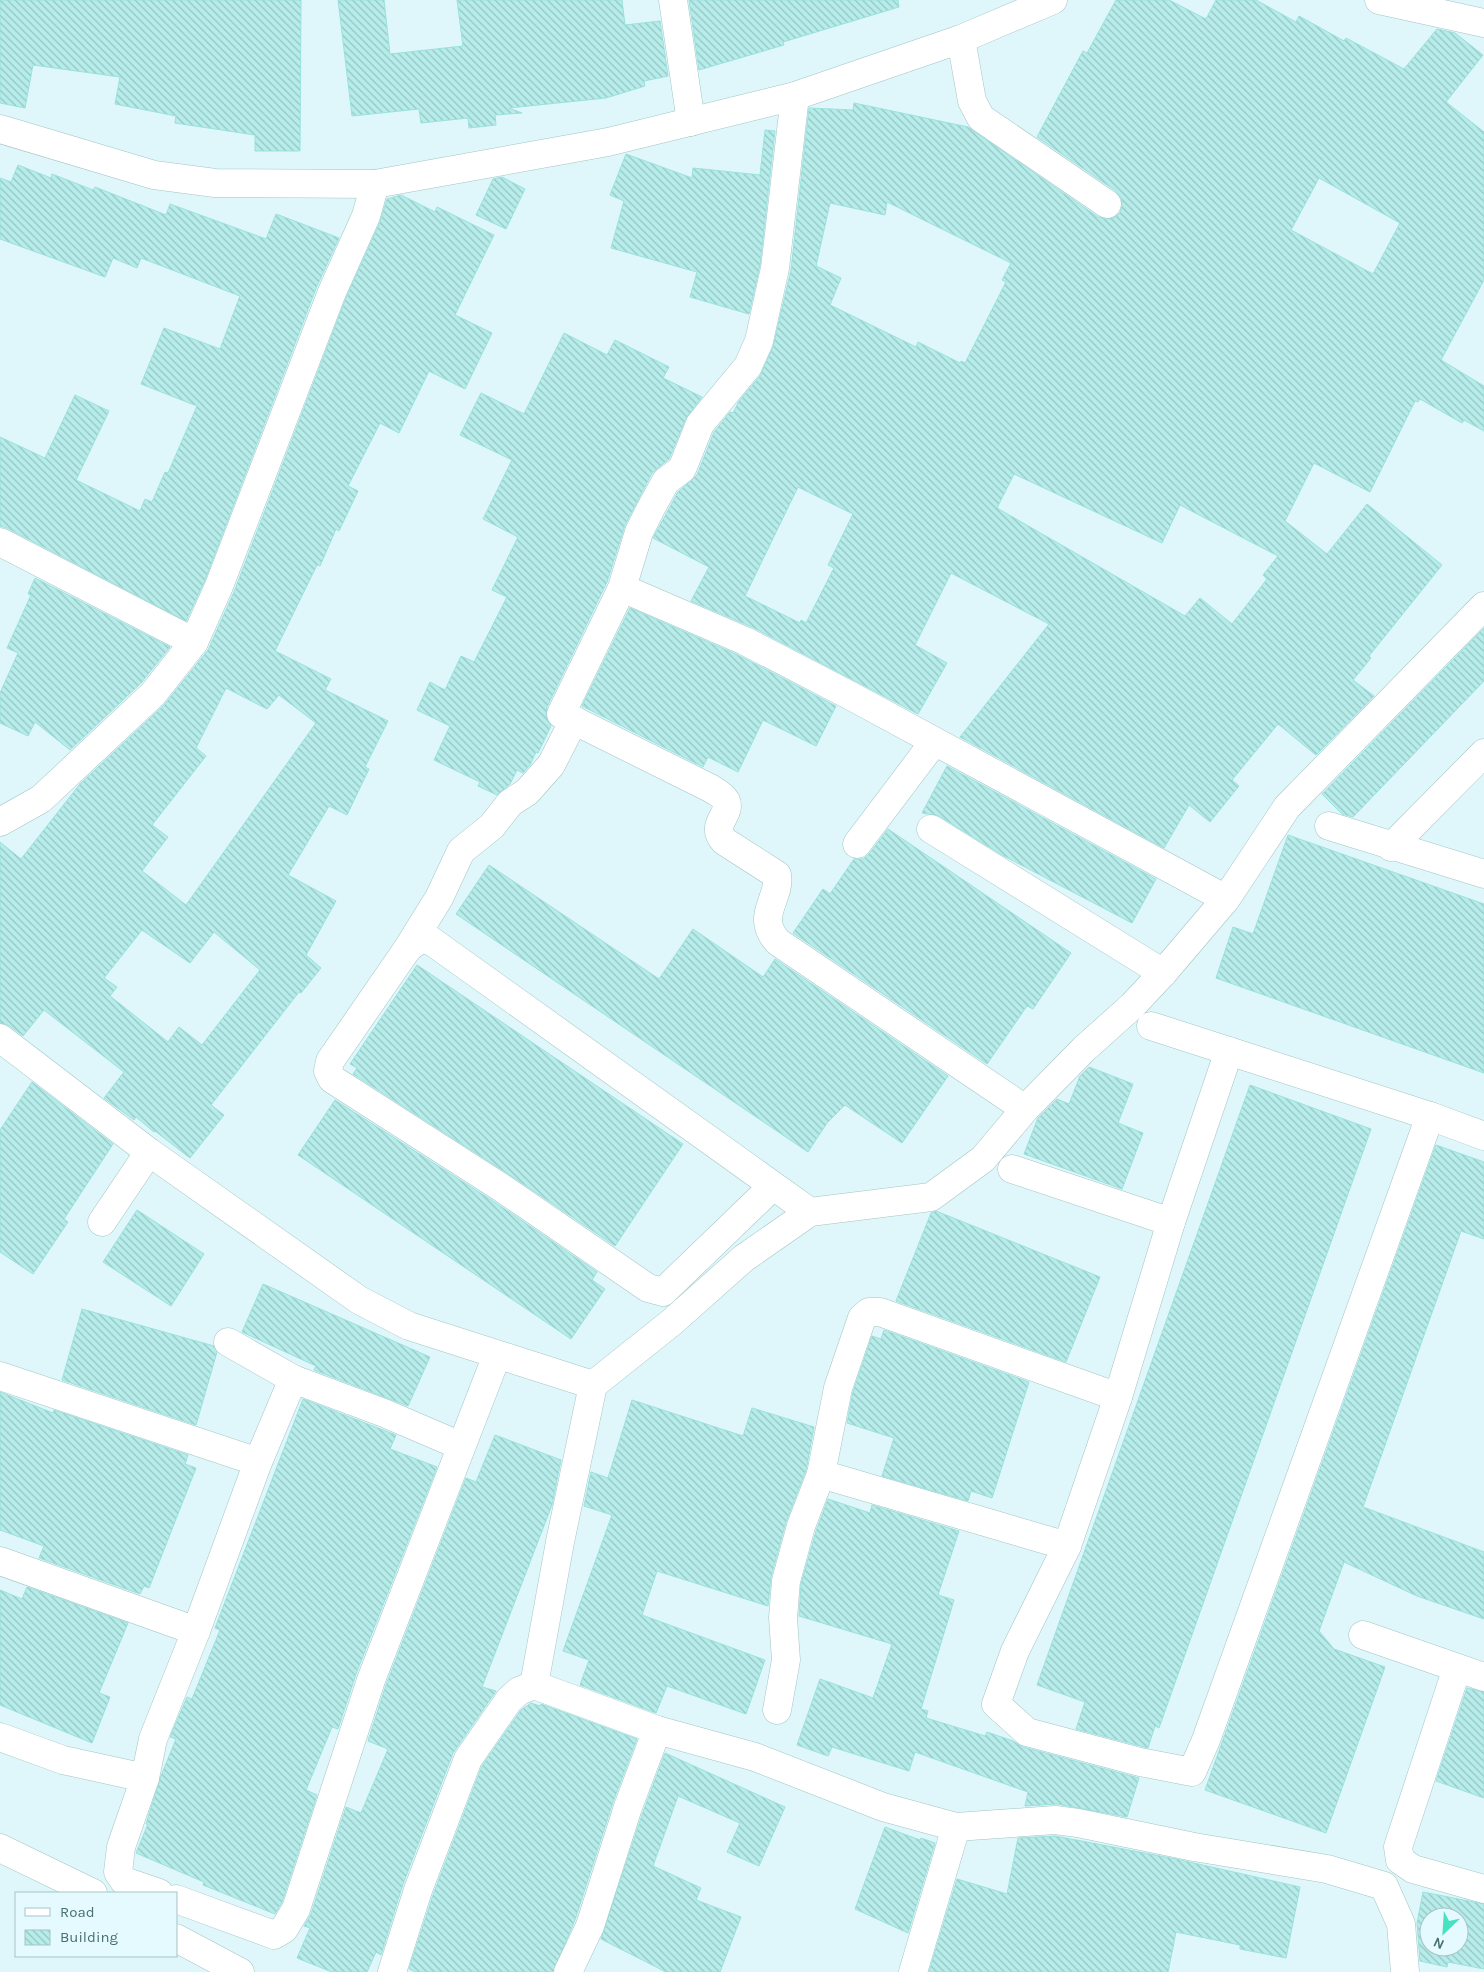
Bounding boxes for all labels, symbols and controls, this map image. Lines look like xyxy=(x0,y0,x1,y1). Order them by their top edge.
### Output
legend xyxy=(15,1892,178,1957)
text: Road xyxy=(60,1903,95,1921)
north arrow xyxy=(1419,1907,1469,1957)
text: Building xyxy=(60,1928,118,1946)
text: N xyxy=(1431,1934,1447,1953)

